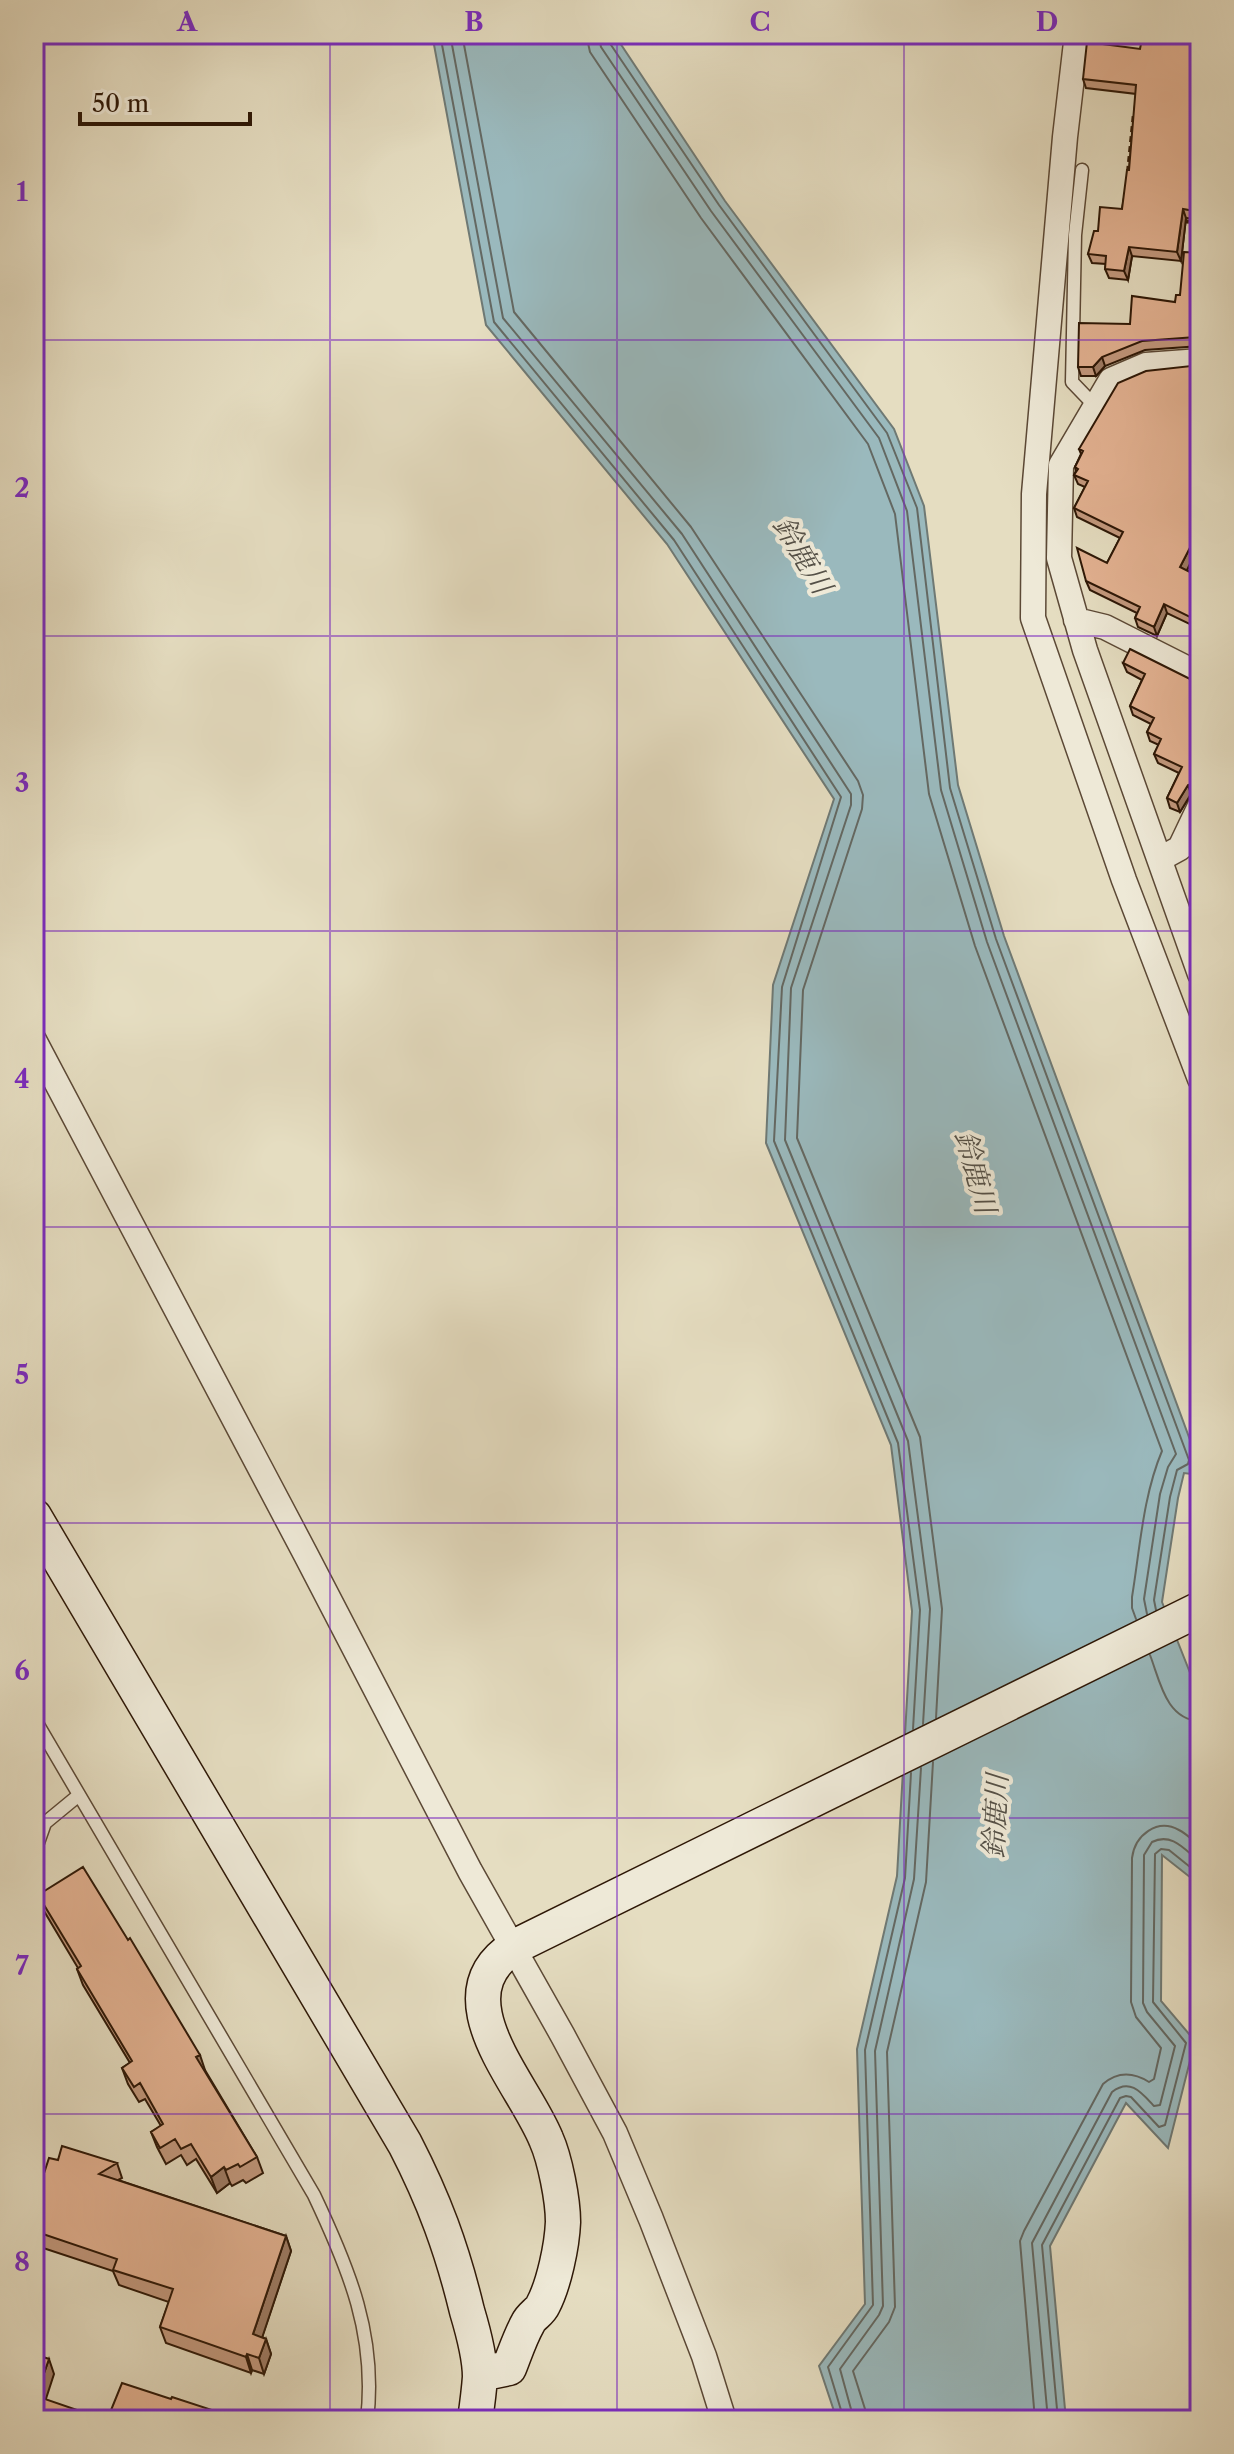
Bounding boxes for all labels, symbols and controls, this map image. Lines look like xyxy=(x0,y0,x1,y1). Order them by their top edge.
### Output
text: A xyxy=(176,6,198,38)
text: B xyxy=(464,6,484,38)
text: C xyxy=(750,6,770,38)
text: D xyxy=(1036,6,1058,38)
scale bar xyxy=(80,76,250,126)
text: 50 m xyxy=(92,89,149,118)
text: 1 xyxy=(16,176,28,208)
text: 2 xyxy=(14,472,30,504)
water label: 鈴鹿川 xyxy=(767,510,841,602)
text: 3 xyxy=(15,767,29,799)
text: 4 xyxy=(14,1063,30,1095)
water label: 鈴鹿川 xyxy=(949,1127,1004,1220)
text: 5 xyxy=(15,1359,29,1391)
text: 6 xyxy=(14,1655,30,1687)
water label: 鈴鹿川 xyxy=(976,1770,1014,1859)
text: 7 xyxy=(15,1950,29,1982)
text: 8 xyxy=(14,2246,30,2278)

